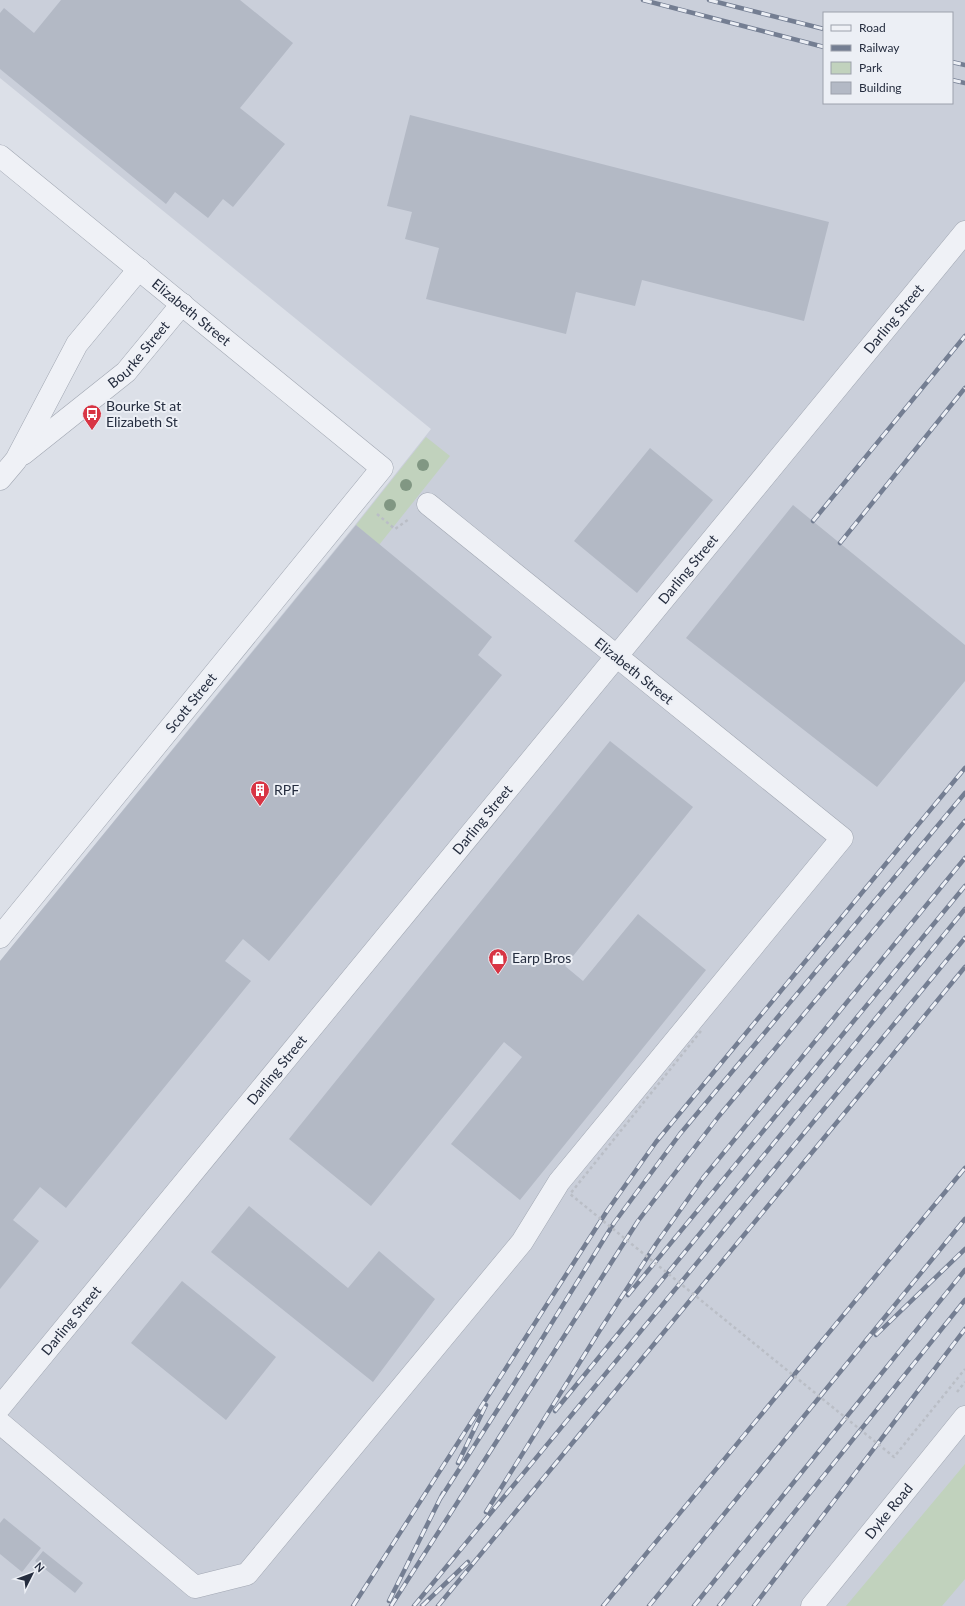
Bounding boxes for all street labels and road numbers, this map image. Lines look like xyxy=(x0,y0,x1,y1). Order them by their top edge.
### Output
street label: Elizabeth Street xyxy=(149,275,234,349)
street label: Darling Street xyxy=(860,280,927,357)
street label: Bourke Street xyxy=(104,317,173,391)
street label: Darling Street xyxy=(654,531,721,607)
street label: Elizabeth Street xyxy=(591,634,677,708)
street label: Scott Street xyxy=(161,669,220,736)
street label: Darling Street xyxy=(448,781,515,858)
street label: Darling Street xyxy=(243,1032,310,1108)
street label: Darling Street xyxy=(37,1282,104,1358)
street label: Dyke Road xyxy=(861,1480,916,1542)

